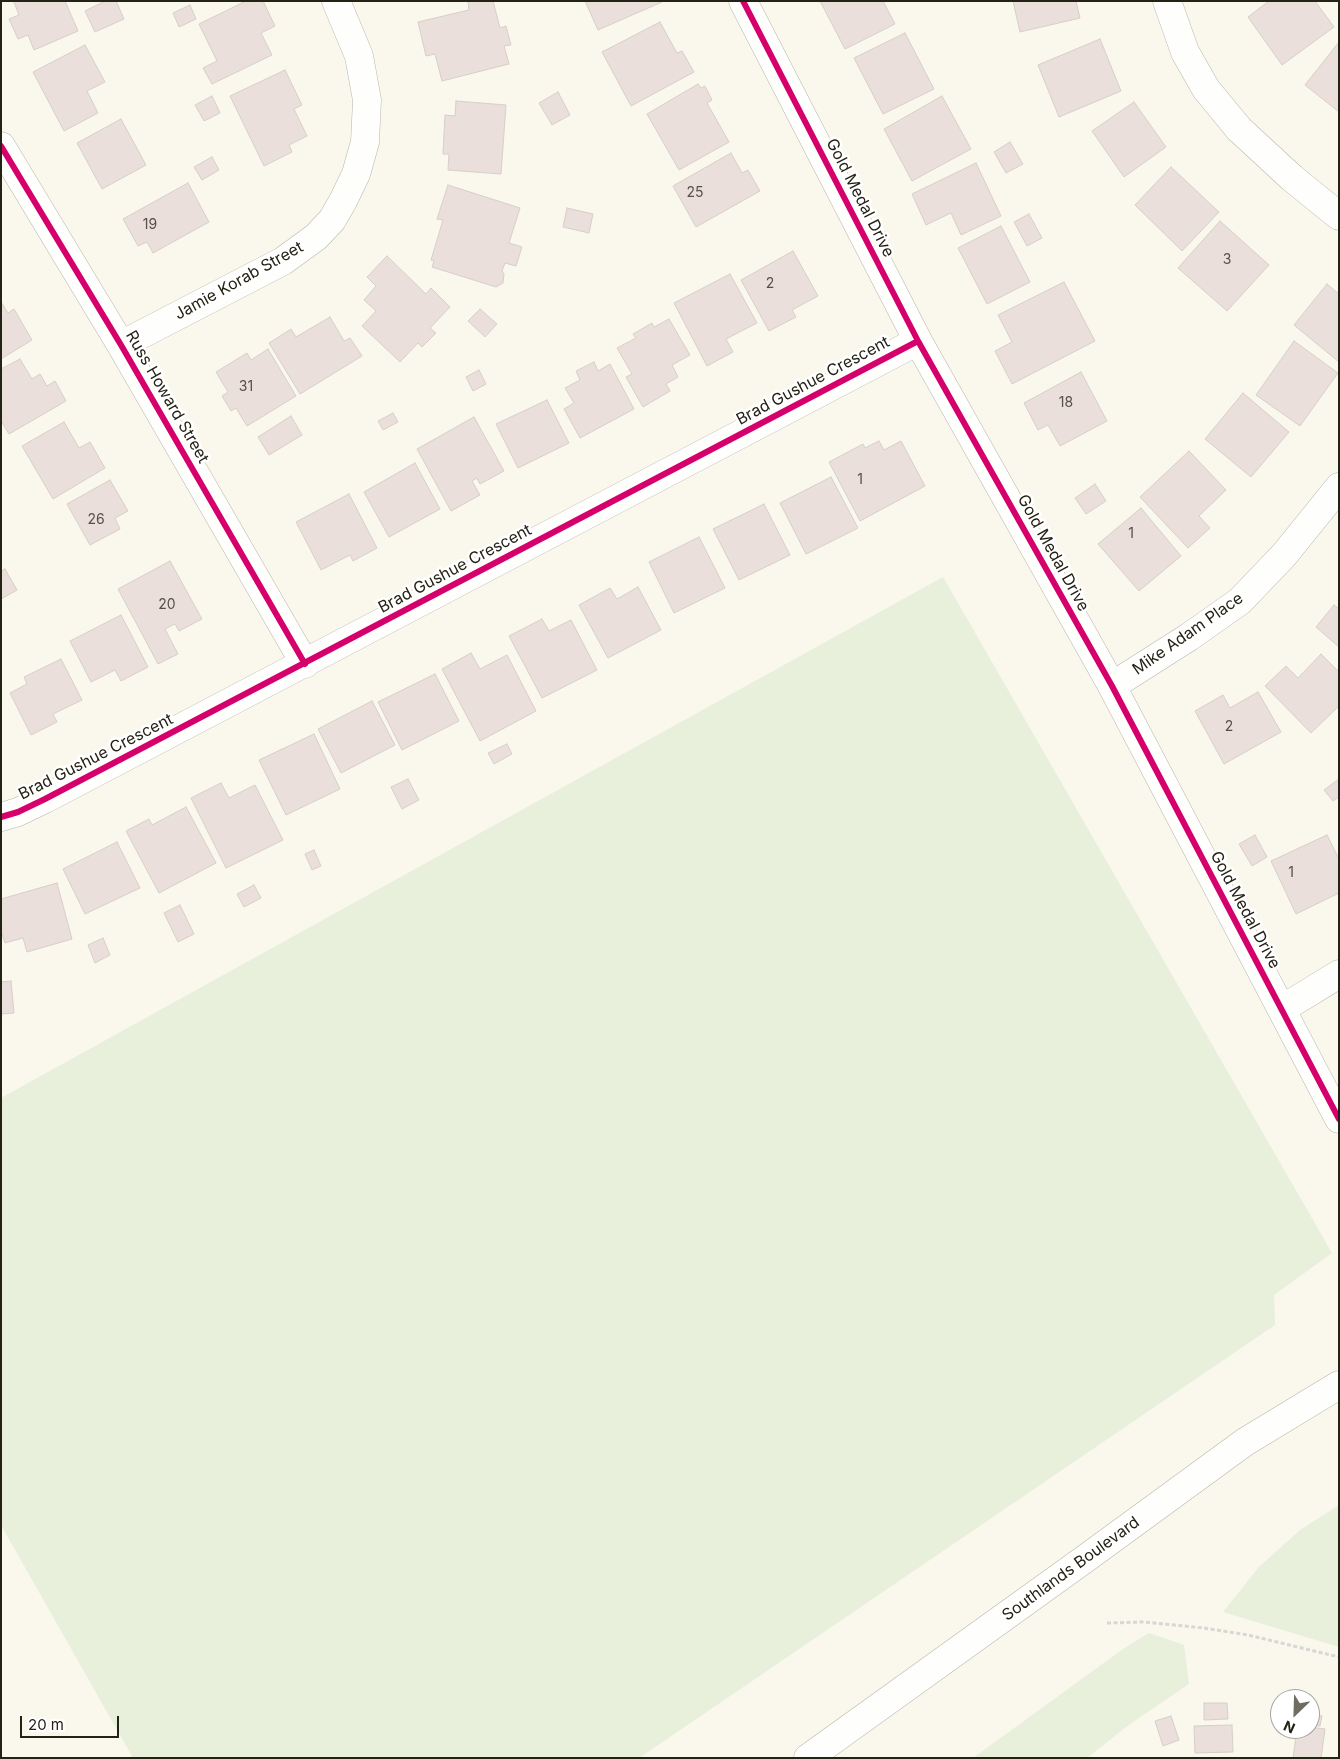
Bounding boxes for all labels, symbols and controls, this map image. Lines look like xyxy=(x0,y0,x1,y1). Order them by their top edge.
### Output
street label: Gold Medal Drive xyxy=(822,136,898,260)
house number: 25 xyxy=(686,185,704,201)
house number: 19 xyxy=(143,217,157,233)
street label: Jamie Korab Street xyxy=(171,238,307,324)
house number: 3 xyxy=(1223,252,1231,268)
house number: 2 xyxy=(766,276,774,292)
street label: Russ Howard Street xyxy=(121,327,213,467)
street label: Brad Gushue Crescent xyxy=(733,332,893,430)
house number: 31 xyxy=(239,379,253,395)
house number: 18 xyxy=(1059,395,1073,411)
house number: 1 xyxy=(857,472,863,488)
street label: Gold Medal Drive xyxy=(1013,491,1093,615)
house number: 26 xyxy=(87,512,105,528)
street label: Brad Gushue Crescent xyxy=(375,520,535,618)
house number: 1 xyxy=(1128,526,1134,542)
street label: Mike Adam Place xyxy=(1129,589,1247,679)
house number: 20 xyxy=(158,597,176,613)
street label: Brad Gushue Crescent xyxy=(16,710,176,804)
house number: 2 xyxy=(1225,719,1233,735)
street label: Gold Medal Drive xyxy=(1206,848,1284,972)
house number: 1 xyxy=(1288,865,1294,881)
street label: Southlands Boulevard xyxy=(999,1513,1143,1625)
north arrow xyxy=(1270,1689,1320,1739)
scale bar xyxy=(22,1706,121,1738)
text: 20 m xyxy=(28,1715,64,1734)
text: N xyxy=(1281,1717,1297,1737)

